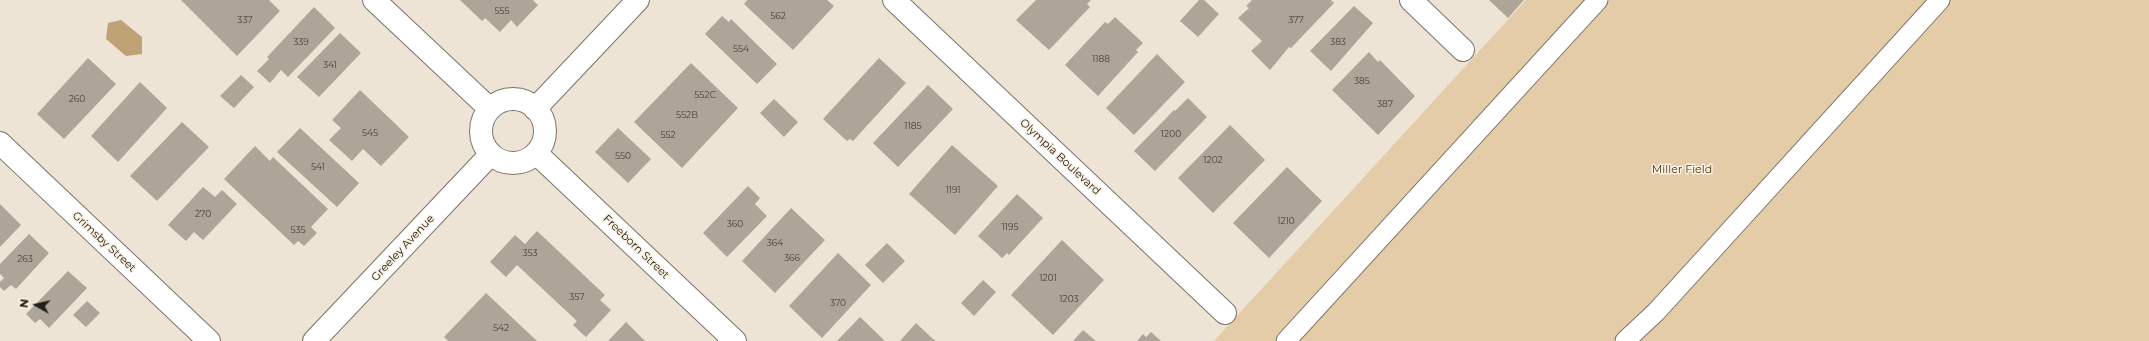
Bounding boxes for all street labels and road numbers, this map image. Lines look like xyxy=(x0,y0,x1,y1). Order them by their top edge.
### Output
street label: Olympia Boulevard xyxy=(1017,116,1103,198)
street label: Grimsby Street xyxy=(69,209,139,275)
street label: Greeley Avenue xyxy=(369,212,437,284)
street label: Freeborn Street xyxy=(600,212,672,282)

